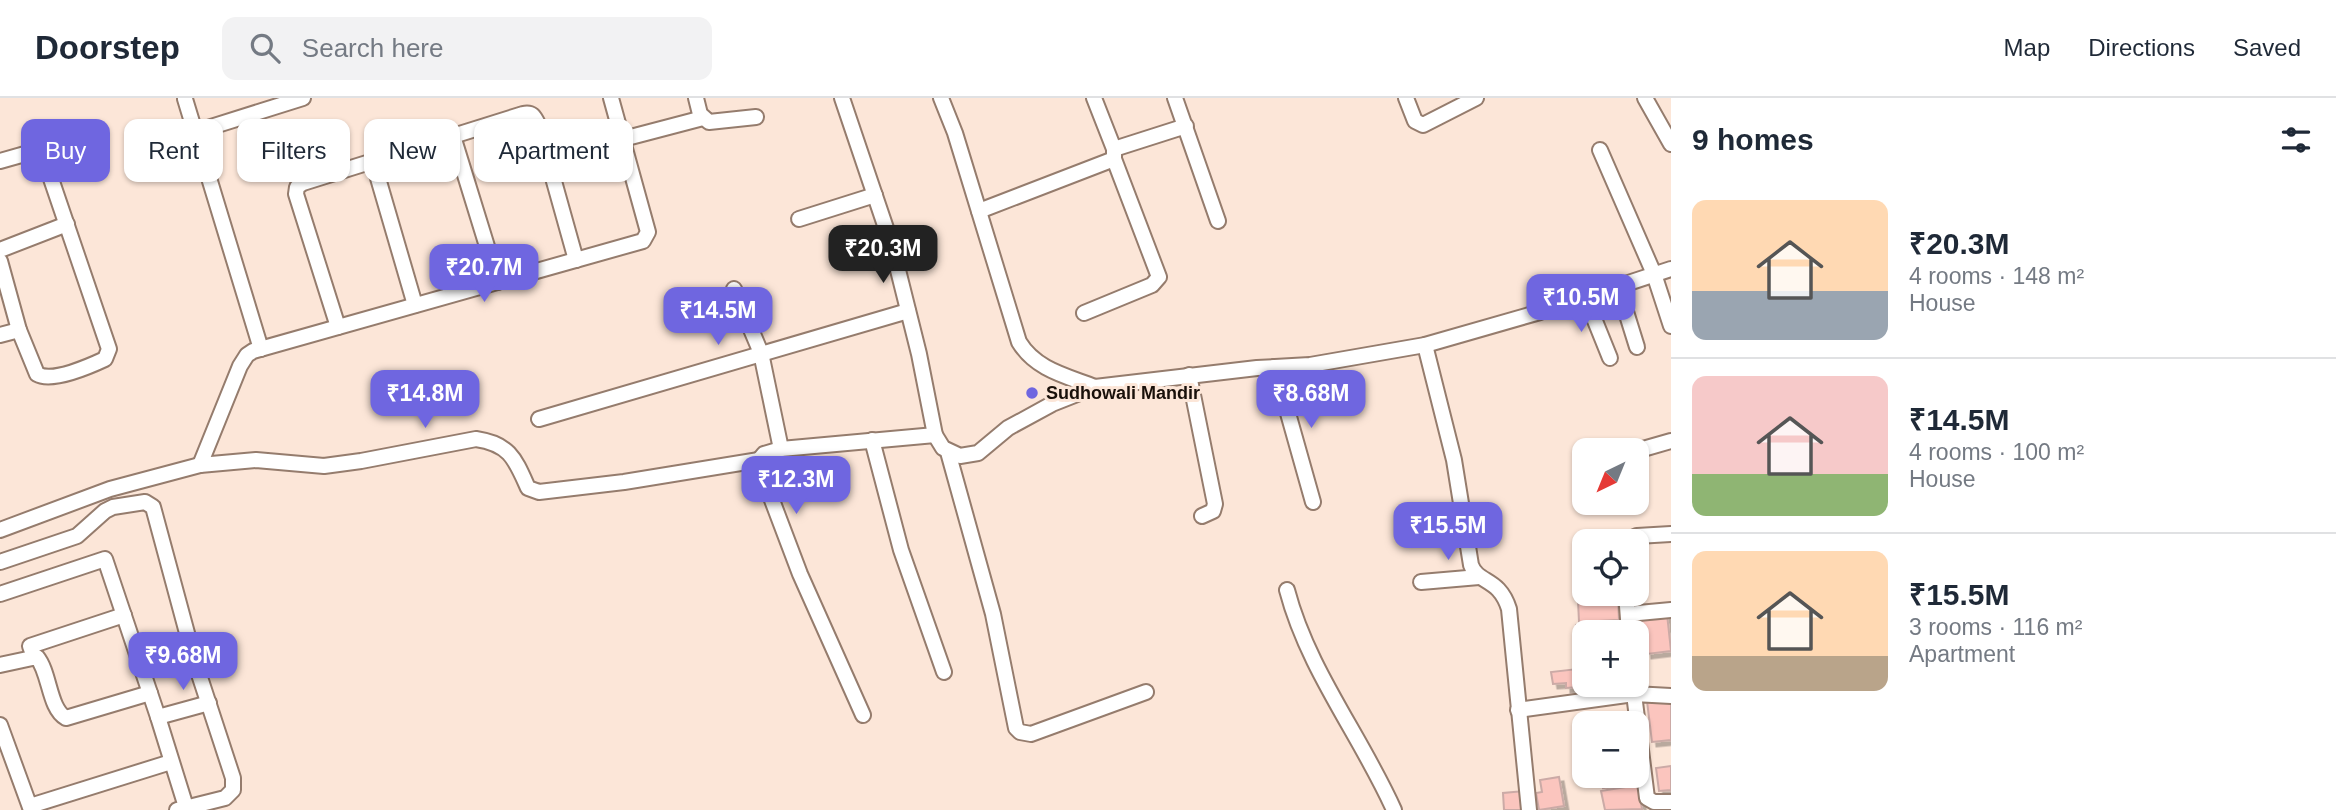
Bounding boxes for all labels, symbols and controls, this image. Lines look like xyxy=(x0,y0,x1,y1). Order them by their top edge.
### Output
search box xyxy=(222,17,712,80)
text: Doorstep xyxy=(35,29,180,66)
icon: search xyxy=(246,29,284,67)
text: Search here xyxy=(302,33,444,63)
text: Map xyxy=(2004,34,2050,61)
text: Directions xyxy=(2088,34,2195,61)
text: Saved xyxy=(2233,34,2301,61)
chip: Buy xyxy=(21,119,110,182)
chip: Rent xyxy=(124,119,223,182)
chip: Filters xyxy=(237,119,350,182)
chip: New xyxy=(364,119,460,182)
chip: Apartment xyxy=(474,119,633,182)
icon: filters xyxy=(2277,121,2315,159)
text: 9 homes xyxy=(1692,123,1814,156)
pin: ₹20.3M xyxy=(826,226,940,285)
text: ₹20.3M xyxy=(1909,227,2010,260)
icon: home xyxy=(1748,228,1832,312)
text: ₹20.3M xyxy=(844,235,922,261)
pin: ₹20.7M xyxy=(427,244,541,304)
text: ₹20.7M xyxy=(445,254,523,280)
text: 4 rooms · 148 m² xyxy=(1909,263,2084,289)
pin: ₹10.5M xyxy=(1524,274,1638,334)
text: ₹10.5M xyxy=(1542,284,1620,310)
pin: ₹14.5M xyxy=(661,288,775,347)
text: House xyxy=(1909,290,1975,316)
text: ₹14.5M xyxy=(679,297,757,323)
pin: ₹14.8M xyxy=(368,370,482,430)
pin: ₹8.68M xyxy=(1254,370,1368,430)
text: ₹14.8M xyxy=(386,380,464,406)
text: ₹8.68M xyxy=(1272,380,1350,406)
place label: Sudhowali Mandir xyxy=(1046,383,1200,403)
marker: Sudhowali Mandir xyxy=(1024,385,1040,401)
text: ₹14.5M xyxy=(1909,403,2010,436)
icon: home xyxy=(1748,404,1832,488)
north arrow xyxy=(1572,438,1648,514)
map controls xyxy=(1572,438,1649,788)
text: 4 rooms · 100 m² xyxy=(1909,439,2084,465)
pin: ₹12.3M xyxy=(739,456,853,516)
text: ₹12.3M xyxy=(757,466,835,492)
text: House xyxy=(1909,466,1975,492)
pin: ₹15.5M xyxy=(1391,503,1505,562)
text: ₹15.5M xyxy=(1409,512,1487,538)
button: locate xyxy=(1572,529,1649,606)
text: ₹15.5M xyxy=(1909,578,2010,611)
icon: home xyxy=(1748,579,1832,663)
text: 3 rooms · 116 m² xyxy=(1909,614,2082,640)
button: + xyxy=(1572,620,1649,697)
pin: ₹9.68M xyxy=(126,632,240,692)
text: Apartment xyxy=(1909,641,2015,667)
text: ₹9.68M xyxy=(144,642,222,668)
button: − xyxy=(1572,711,1649,788)

